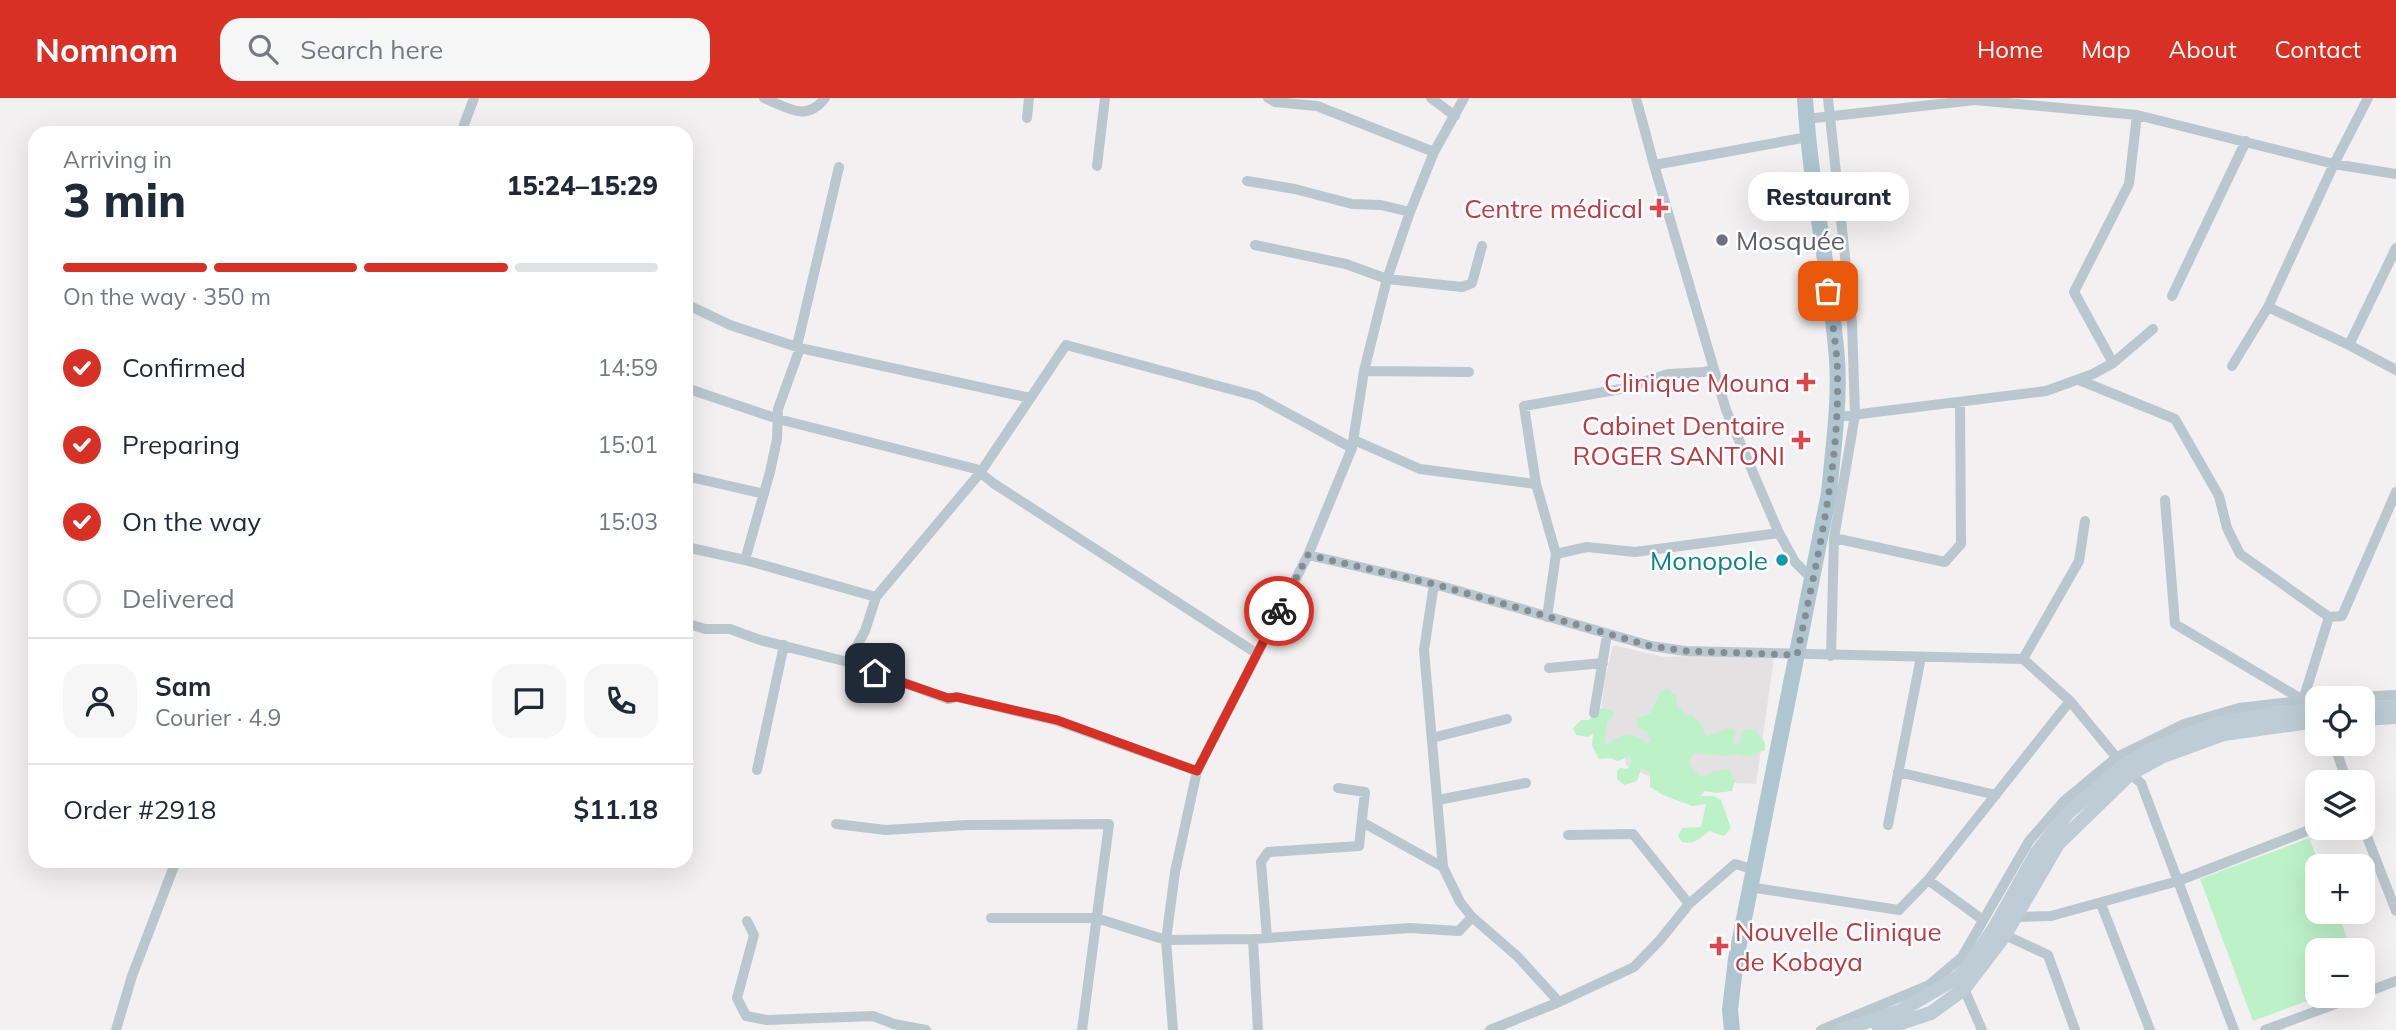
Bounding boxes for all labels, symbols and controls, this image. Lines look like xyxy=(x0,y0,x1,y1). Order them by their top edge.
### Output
search box xyxy=(220,18,710,81)
text: Nomnom xyxy=(35,29,178,70)
icon: search xyxy=(244,30,282,68)
text: Search here xyxy=(300,33,443,66)
text: Home xyxy=(1977,34,2043,64)
text: Map xyxy=(2081,34,2131,64)
text: About xyxy=(2169,34,2237,64)
text: Contact xyxy=(2275,34,2361,64)
text: Arriving in xyxy=(63,145,172,174)
text: 15:24–15:29 xyxy=(507,169,658,202)
text: 3 min xyxy=(63,171,186,229)
callout: Restaurant xyxy=(1748,172,1909,221)
text: Restaurant xyxy=(1766,182,1891,211)
place label: Centre médical xyxy=(1464,192,1643,225)
marker: Centre médical xyxy=(1649,198,1669,218)
place label: Mosquée xyxy=(1736,224,1845,257)
marker: Mosquée xyxy=(1714,232,1730,248)
pin xyxy=(1798,261,1858,321)
icon: bag xyxy=(1809,272,1847,310)
text: On the way · 350 m xyxy=(63,282,271,311)
icon: check xyxy=(63,349,101,387)
text: Confirmed xyxy=(122,351,246,384)
text: 14:59 xyxy=(598,353,658,382)
place label: Clinique Mouna xyxy=(1604,366,1790,399)
marker: Clinique Mouna xyxy=(1796,372,1816,392)
place label: Cabinet Dentaire ROGER SANTONI xyxy=(1573,409,1785,472)
icon: check xyxy=(63,426,101,464)
text: Preparing xyxy=(122,428,240,461)
text: 15:01 xyxy=(598,430,658,459)
marker: Cabinet Dentaire ROGER SANTONI xyxy=(1791,430,1811,450)
icon: check xyxy=(63,503,101,541)
text: On the way xyxy=(122,505,261,538)
text: 15:03 xyxy=(598,507,658,536)
place label: Monopole xyxy=(1650,544,1768,577)
marker: Monopole xyxy=(1774,552,1790,568)
courier xyxy=(1244,576,1314,646)
text: Delivered xyxy=(122,582,235,615)
icon: bike xyxy=(1260,592,1298,630)
pin xyxy=(845,643,905,703)
icon: home xyxy=(856,654,894,692)
button: person xyxy=(63,664,137,738)
button: chat xyxy=(492,664,566,738)
button: phone xyxy=(584,664,658,738)
text: Sam xyxy=(155,670,211,703)
map controls xyxy=(2305,686,2375,1008)
button: locate xyxy=(2305,686,2375,756)
text: Courier · 4.9 xyxy=(155,703,281,732)
button: layers xyxy=(2305,770,2375,840)
text: Order #2918 xyxy=(63,793,216,826)
text: $11.18 xyxy=(574,793,658,826)
button: + xyxy=(2305,854,2375,924)
place label: Nouvelle Clinique de Kobaya xyxy=(1735,915,1942,978)
marker: Nouvelle Clinique de Kobaya xyxy=(1709,936,1729,956)
button: − xyxy=(2305,938,2375,1008)

